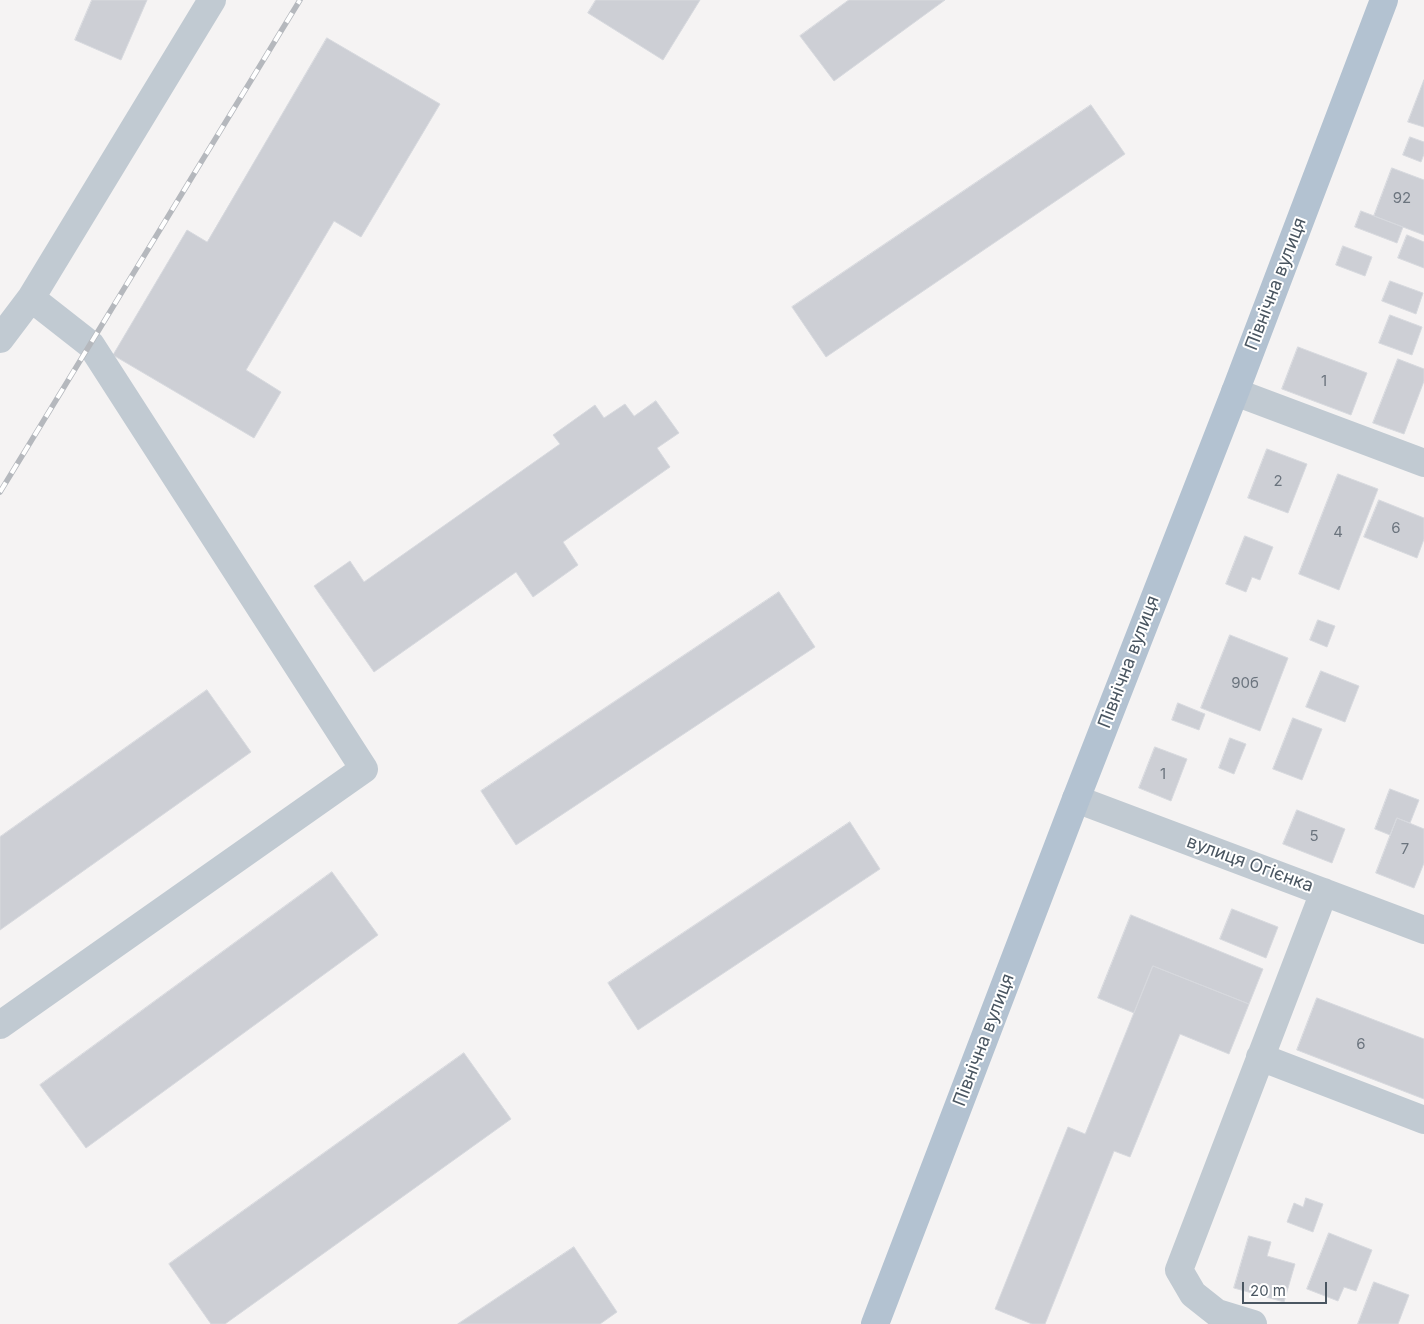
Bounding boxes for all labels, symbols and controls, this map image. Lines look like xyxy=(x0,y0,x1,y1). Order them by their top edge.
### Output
house number: 92 xyxy=(1393,189,1411,207)
street label: Північна вулиця xyxy=(1241,215,1311,353)
house number: 1 xyxy=(1321,372,1327,390)
house number: 2 xyxy=(1273,472,1283,490)
house number: 6 xyxy=(1391,519,1401,537)
house number: 4 xyxy=(1333,523,1343,541)
street label: Північна вулиця xyxy=(1094,593,1164,731)
house number: 90б xyxy=(1231,674,1259,692)
house number: 1 xyxy=(1160,765,1166,783)
house number: 5 xyxy=(1309,827,1319,845)
street label: вулиця Огієнка xyxy=(1184,831,1316,897)
house number: 7 xyxy=(1401,840,1409,858)
street label: Північна вулиця xyxy=(949,971,1019,1109)
house number: 6 xyxy=(1356,1035,1366,1053)
scale bar xyxy=(1244,1272,1329,1304)
text: 20 m xyxy=(1250,1281,1286,1300)

